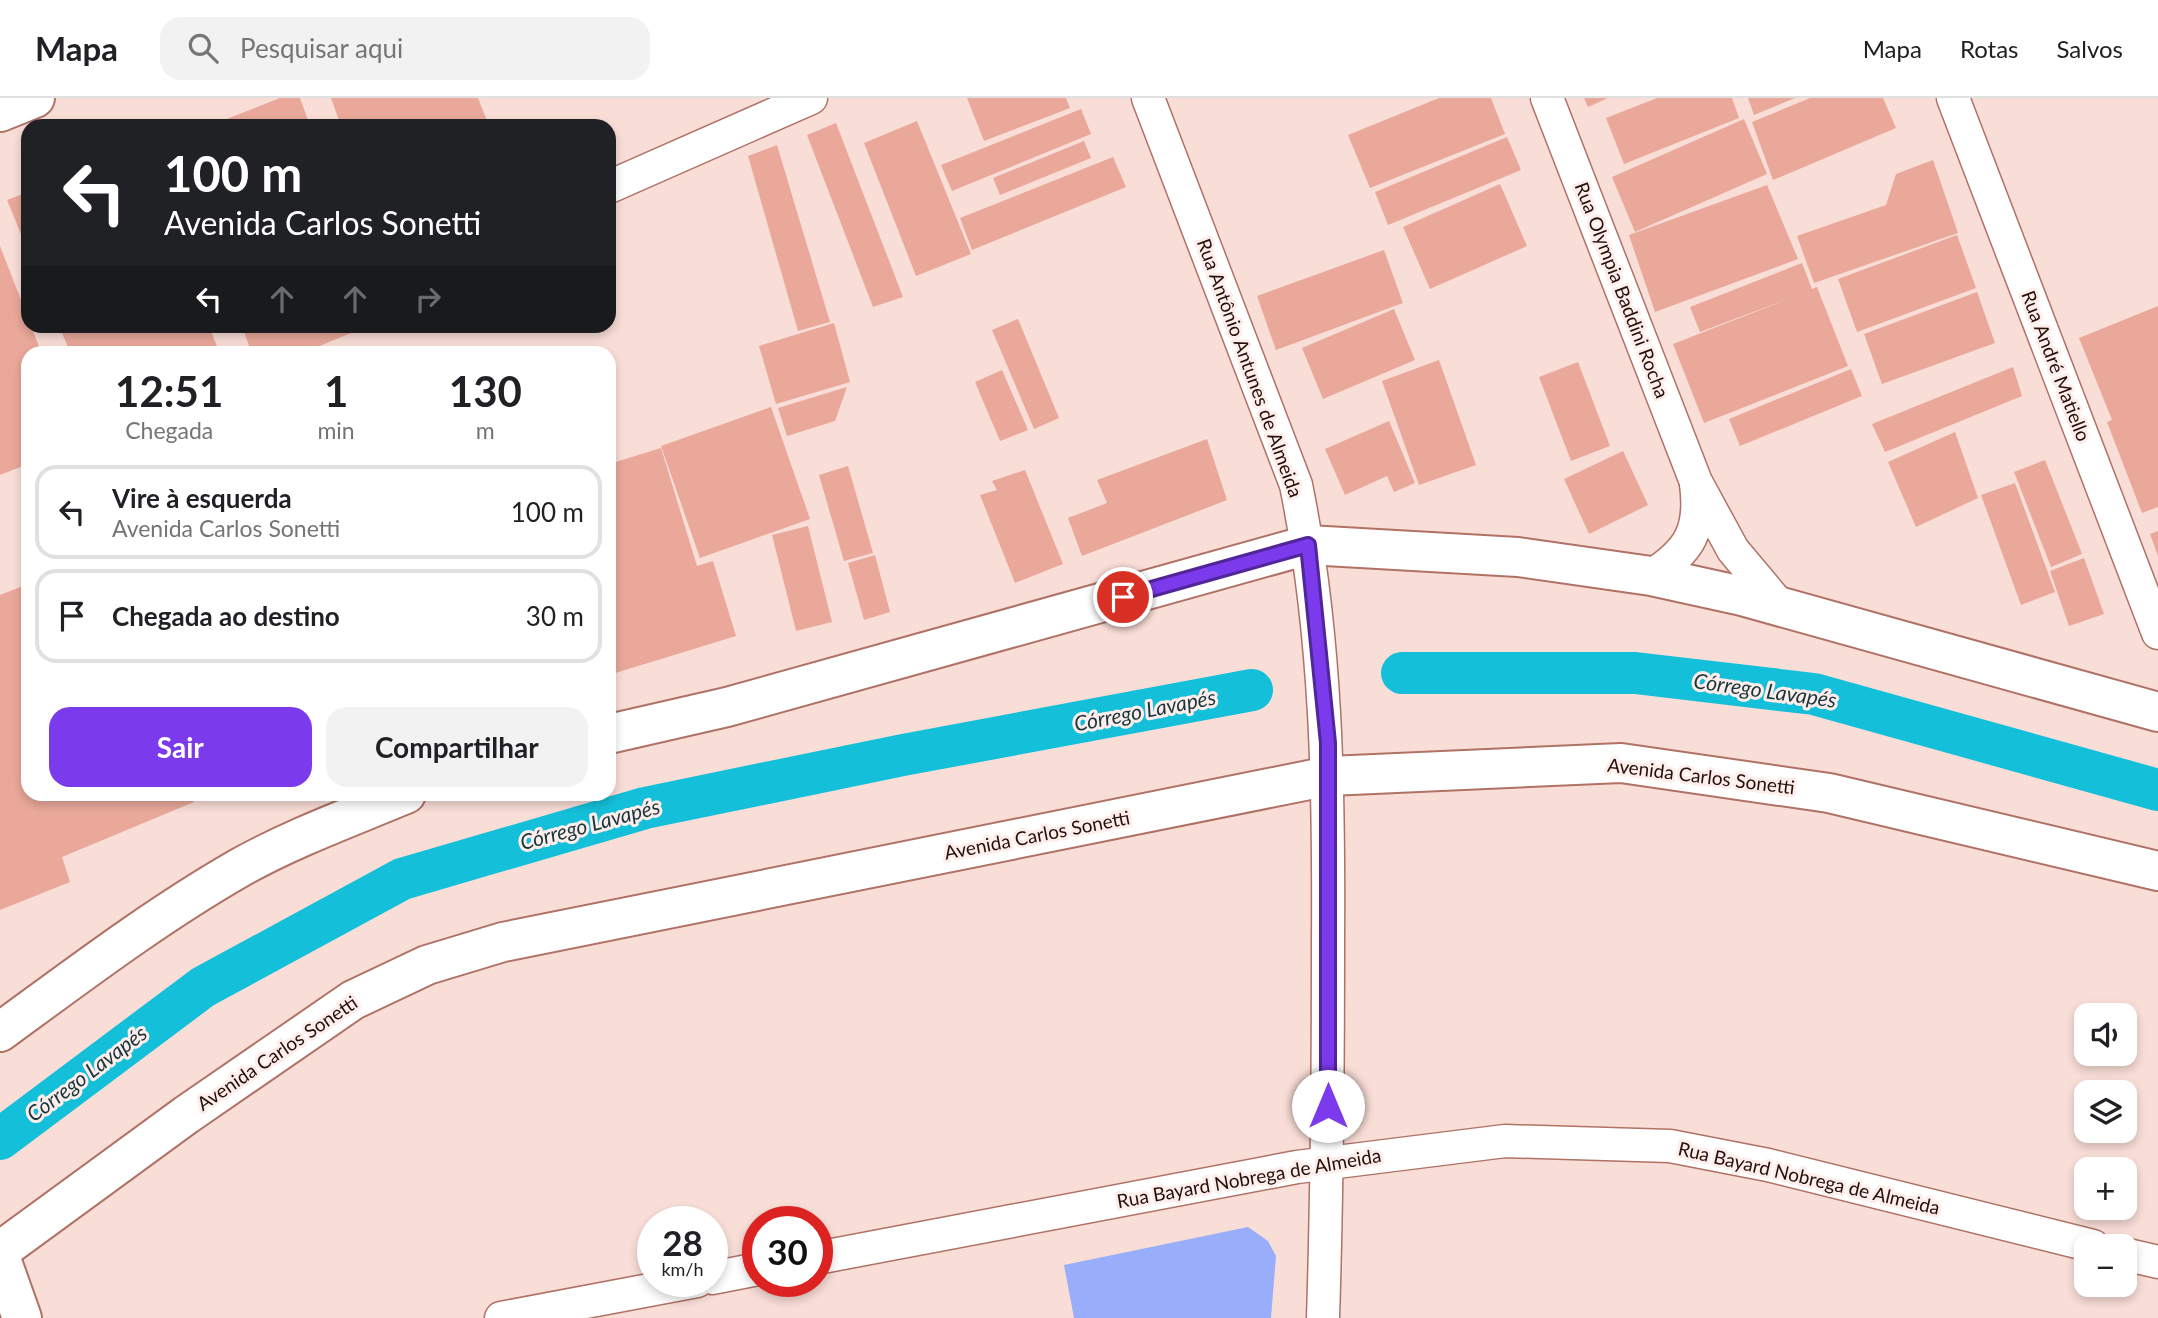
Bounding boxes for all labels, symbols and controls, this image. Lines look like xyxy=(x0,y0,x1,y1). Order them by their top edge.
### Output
search box xyxy=(160,17,650,80)
text: Mapa xyxy=(35,28,118,68)
icon: search xyxy=(184,29,222,67)
text: Pesquisar aqui xyxy=(240,32,403,64)
text: Mapa xyxy=(1863,34,1922,63)
text: Rotas xyxy=(1960,34,2019,63)
text: Salvos xyxy=(2057,34,2123,63)
text: 100 m xyxy=(164,144,302,202)
icon: left xyxy=(49,147,140,238)
street label: Rua Olympia Baddini Rocha xyxy=(1571,179,1674,401)
text: Avenida Carlos Sonetti xyxy=(164,203,481,242)
street label: Rua Antônio Antunes de Almeida xyxy=(1193,235,1308,500)
icon: left xyxy=(190,280,228,318)
icon: ahead xyxy=(263,280,301,318)
icon: ahead xyxy=(336,280,374,318)
icon: right xyxy=(409,280,447,318)
street label: Rua André Matiello xyxy=(2017,287,2096,444)
text: 12:51 xyxy=(115,366,223,416)
text: 1 xyxy=(324,366,348,416)
text: 130 xyxy=(449,366,522,416)
text: Chegada xyxy=(125,416,213,444)
text: min xyxy=(317,416,355,444)
text: m xyxy=(476,416,495,444)
text: Vire à esquerda xyxy=(112,482,292,514)
icon: left xyxy=(53,493,91,531)
text: 100 m xyxy=(511,496,584,528)
text: Avenida Carlos Sonetti xyxy=(112,514,340,542)
pin xyxy=(1093,567,1153,627)
icon: arrive xyxy=(1104,578,1142,616)
icon: arrive xyxy=(53,597,91,635)
text: Chegada ao destino xyxy=(112,600,340,632)
text: 30 m xyxy=(526,600,584,632)
water label: Córrego Lavapés xyxy=(1692,667,1838,712)
water label: Córrego Lavapés xyxy=(1072,684,1218,736)
button: Sair xyxy=(49,707,312,787)
button: Compartilhar xyxy=(326,707,588,787)
street label: Avenida Carlos Sonetti xyxy=(1606,753,1796,798)
water label: Córrego Lavapés xyxy=(517,793,662,854)
street label: Avenida Carlos Sonetti xyxy=(942,805,1132,864)
street label: Avenida Carlos Sonetti xyxy=(192,990,361,1115)
map controls xyxy=(2074,1003,2137,1297)
button: sound xyxy=(2074,1003,2137,1066)
water label: Córrego Lavapés xyxy=(21,1020,151,1126)
position arrow xyxy=(1291,1069,1365,1143)
button: layers xyxy=(2074,1080,2137,1143)
street label: Rua Bayard Nobrega de Almeida xyxy=(1676,1136,1942,1219)
street label: Rua Bayard Nobrega de Almeida xyxy=(1115,1143,1383,1212)
button: + xyxy=(2074,1157,2137,1220)
speed limit sign: 30 xyxy=(742,1206,833,1297)
text: 28 xyxy=(662,1221,703,1263)
button: − xyxy=(2074,1234,2137,1297)
text: km/h xyxy=(661,1258,704,1280)

